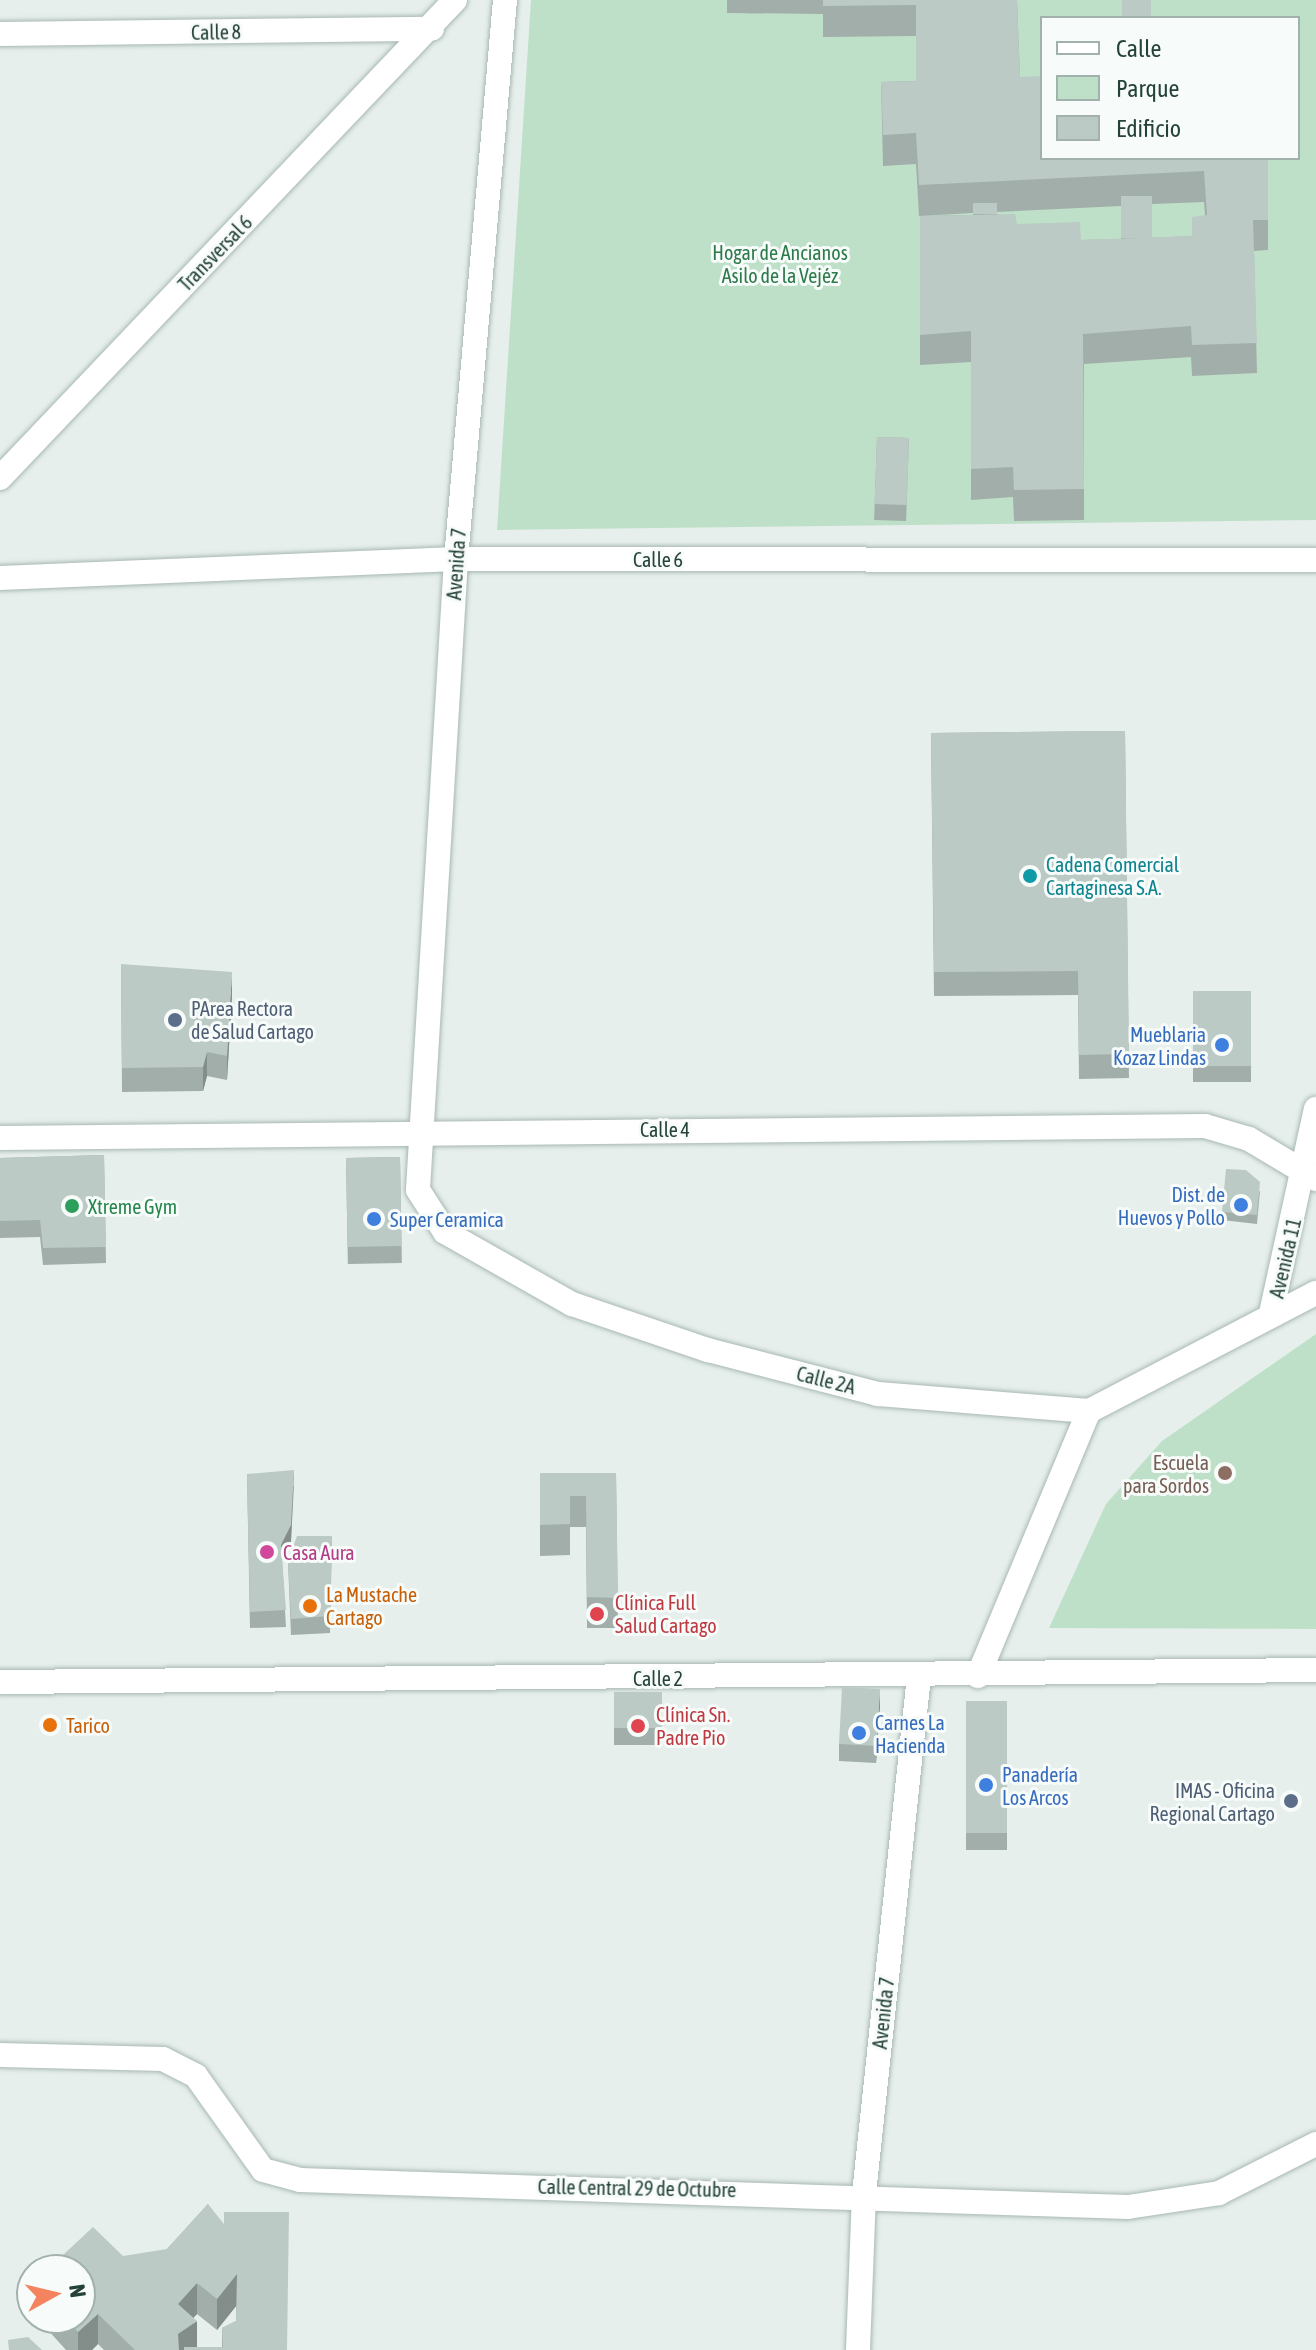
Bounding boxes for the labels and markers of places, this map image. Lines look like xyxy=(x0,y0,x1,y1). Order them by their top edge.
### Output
place label: Cadena Comercial Cartaginesa S.A. xyxy=(1046,852,1179,899)
marker: Cadena Comercial Cartaginesa S.A. xyxy=(1021,867,1039,885)
place label: PArea Rectora de Salud Cartago xyxy=(191,996,314,1043)
marker: PArea Rectora de Salud Cartago xyxy=(166,1011,184,1029)
place label: Mueblaria Kozaz Lindas xyxy=(1113,1022,1206,1069)
marker: Mueblaria Kozaz Lindas xyxy=(1213,1036,1231,1054)
place label: Dist. de Huevos y Pollo xyxy=(1118,1182,1225,1229)
place label: Xtreme Gym xyxy=(88,1194,177,1218)
marker: Dist. de Huevos y Pollo xyxy=(1232,1196,1250,1214)
marker: Xtreme Gym xyxy=(63,1197,81,1215)
place label: Super Ceramica xyxy=(390,1207,504,1231)
marker: Super Ceramica xyxy=(365,1210,383,1228)
place label: Escuela para Sordos xyxy=(1123,1450,1209,1497)
marker: Escuela para Sordos xyxy=(1216,1464,1234,1482)
place label: Casa Aura xyxy=(283,1540,355,1564)
marker: Casa Aura xyxy=(258,1543,276,1561)
place label: La Mustache Cartago xyxy=(326,1582,417,1629)
place label: Clínica Full Salud Cartago xyxy=(615,1590,717,1637)
marker: La Mustache Cartago xyxy=(301,1597,319,1615)
marker: Clínica Full Salud Cartago xyxy=(586,1603,608,1625)
place label: Clínica Sn. Padre Pio xyxy=(656,1702,730,1749)
place label: Carnes La Hacienda xyxy=(875,1710,945,1757)
place label: Tarico xyxy=(66,1713,110,1737)
marker: Clínica Sn. Padre Pio xyxy=(627,1715,649,1737)
marker: Tarico xyxy=(41,1716,59,1734)
marker: Carnes La Hacienda xyxy=(850,1724,868,1742)
place label: Panadería Los Arcos xyxy=(1002,1762,1078,1809)
marker: Panadería Los Arcos xyxy=(977,1776,995,1794)
place label: IMAS - Oficina Regional Cartago xyxy=(1150,1778,1275,1825)
marker: IMAS - Oficina Regional Cartago xyxy=(1282,1792,1300,1810)

